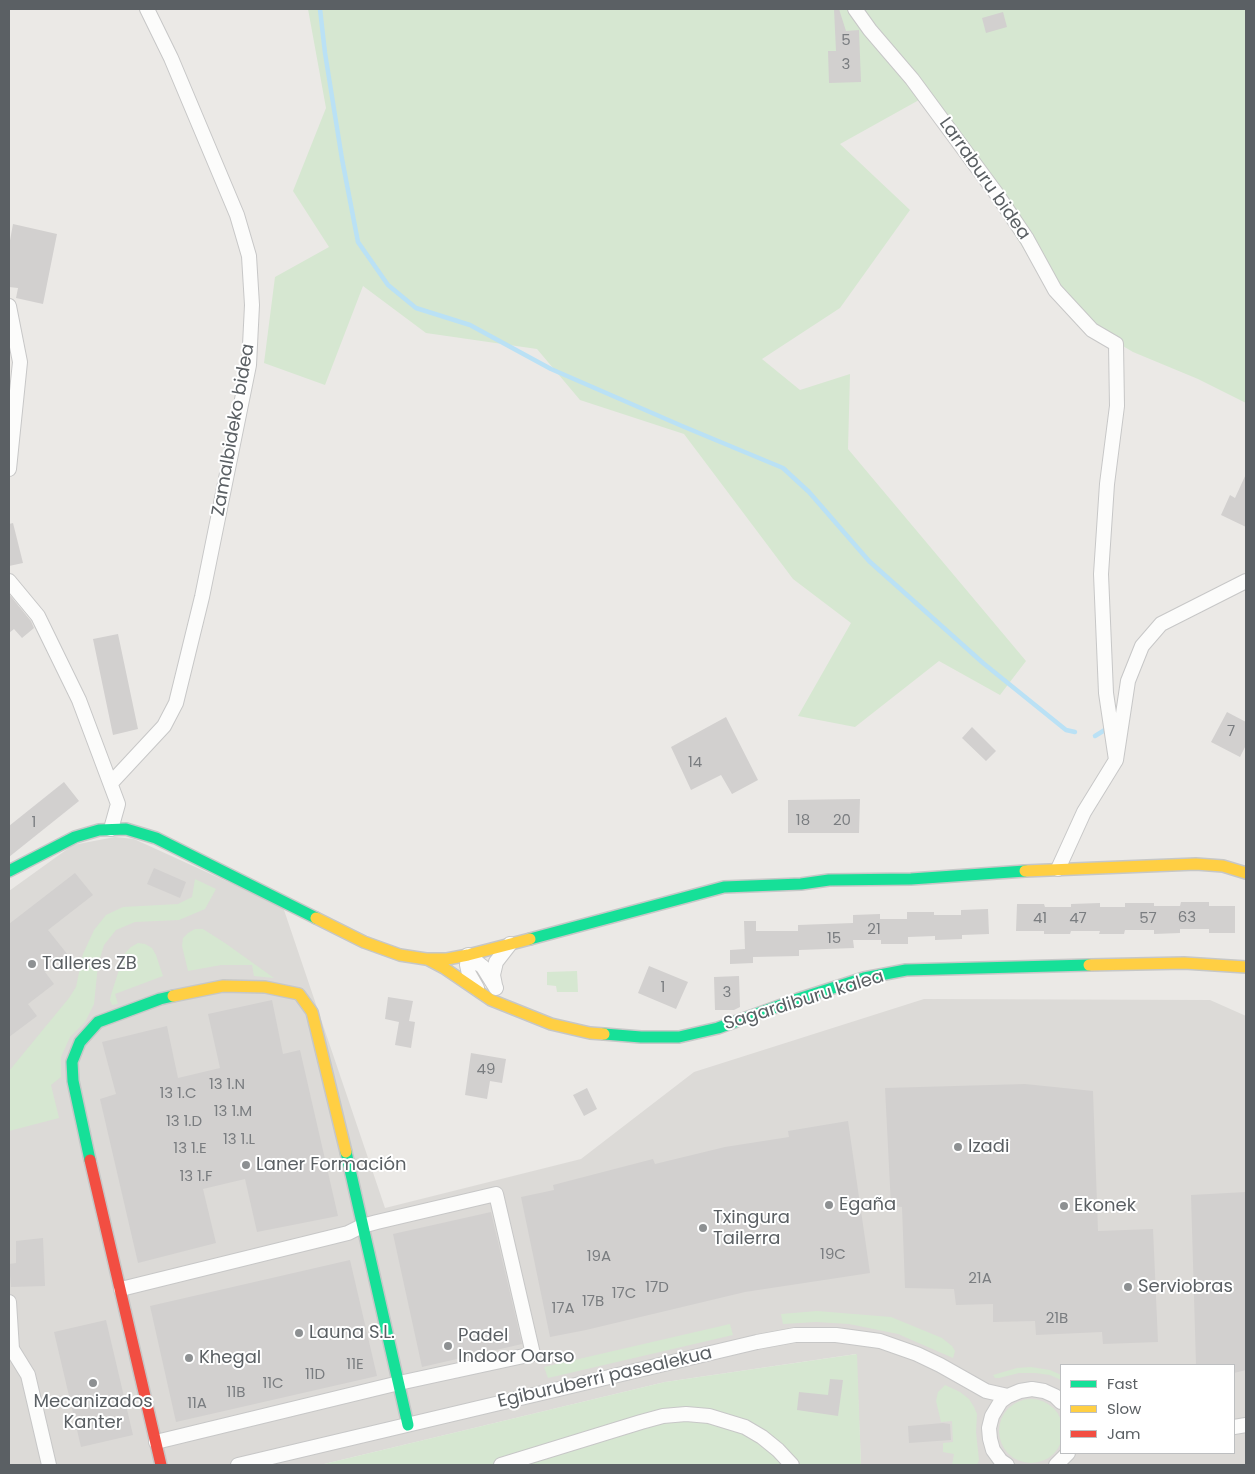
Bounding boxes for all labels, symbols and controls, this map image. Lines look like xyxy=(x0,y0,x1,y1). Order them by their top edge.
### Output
house number: 5 xyxy=(841,32,851,50)
house number: 3 xyxy=(842,56,850,74)
street label: Larraburu bidea xyxy=(934,114,1034,244)
street label: Zamalbideko bidea xyxy=(208,342,260,518)
house number: 7 xyxy=(1227,723,1235,741)
house number: 14 xyxy=(688,754,702,772)
house number: 18 xyxy=(796,812,810,830)
house number: 20 xyxy=(833,812,851,830)
house number: 1 xyxy=(32,814,36,832)
house number: 63 xyxy=(1178,909,1196,927)
house number: 41 xyxy=(1033,910,1047,928)
house number: 47 xyxy=(1069,910,1087,928)
house number: 57 xyxy=(1139,910,1157,928)
house number: 21 xyxy=(867,921,881,939)
house number: 15 xyxy=(827,930,841,948)
place label: Talleres ZB xyxy=(42,953,137,975)
marker: Talleres ZB xyxy=(26,958,38,970)
street label: Sagardiburu kalea xyxy=(721,966,887,1036)
house number: 1 xyxy=(661,979,665,997)
house number: 3 xyxy=(723,984,731,1002)
house number: 49 xyxy=(477,1061,495,1079)
house number: 13 1.N xyxy=(209,1076,245,1094)
house number: 13 1.C xyxy=(159,1085,197,1103)
house number: 13 1.M xyxy=(214,1103,252,1121)
house number: 13 1.D xyxy=(166,1113,202,1131)
house number: 13 1.L xyxy=(223,1131,255,1149)
place label: Izadi xyxy=(968,1136,1009,1158)
house number: 13 1.E xyxy=(173,1140,207,1158)
marker: Izadi xyxy=(952,1141,964,1153)
place label: Laner Formación xyxy=(256,1154,407,1176)
marker: Laner Formación xyxy=(240,1159,252,1171)
house number: 13 1.F xyxy=(179,1168,213,1186)
place label: Egaña xyxy=(839,1194,896,1216)
place label: Ekonek xyxy=(1074,1195,1136,1217)
marker: Egaña xyxy=(823,1199,835,1211)
marker: Ekonek xyxy=(1058,1200,1070,1212)
place label: Txingura Tailerra xyxy=(713,1207,790,1250)
marker: Txingura Tailerra xyxy=(697,1222,709,1234)
house number: 19C xyxy=(820,1246,846,1264)
house number: 19A xyxy=(587,1248,611,1266)
house number: 21A xyxy=(968,1270,992,1288)
place label: Serviobras xyxy=(1138,1276,1233,1298)
house number: 17D xyxy=(645,1279,669,1297)
marker: Serviobras xyxy=(1122,1281,1134,1293)
house number: 17C xyxy=(612,1285,636,1303)
house number: 17B xyxy=(582,1293,604,1311)
house number: 17A xyxy=(551,1300,575,1318)
house number: 21B xyxy=(1046,1310,1068,1328)
place label: Launa S.L. xyxy=(309,1322,395,1344)
place label: Padel Indoor Oarso xyxy=(458,1325,575,1368)
marker: Launa S.L. xyxy=(293,1327,305,1339)
marker: Padel Indoor Oarso xyxy=(442,1340,454,1352)
street label: Egiburuberri pasealekua xyxy=(496,1343,714,1413)
place label: Khegal xyxy=(199,1347,261,1369)
marker: Khegal xyxy=(183,1352,195,1364)
house number: 11E xyxy=(346,1356,364,1374)
legend xyxy=(1060,1364,1235,1454)
house number: 11D xyxy=(305,1366,325,1384)
text: Fast xyxy=(1107,1373,1138,1394)
house number: 11C xyxy=(262,1375,284,1393)
marker: Mecanizados Kanter xyxy=(87,1377,99,1389)
house number: 11B xyxy=(227,1384,245,1402)
place label: Mecanizados Kanter xyxy=(33,1391,153,1434)
house number: 11A xyxy=(187,1395,207,1413)
text: Slow xyxy=(1107,1398,1141,1419)
text: Jam xyxy=(1107,1423,1141,1444)

